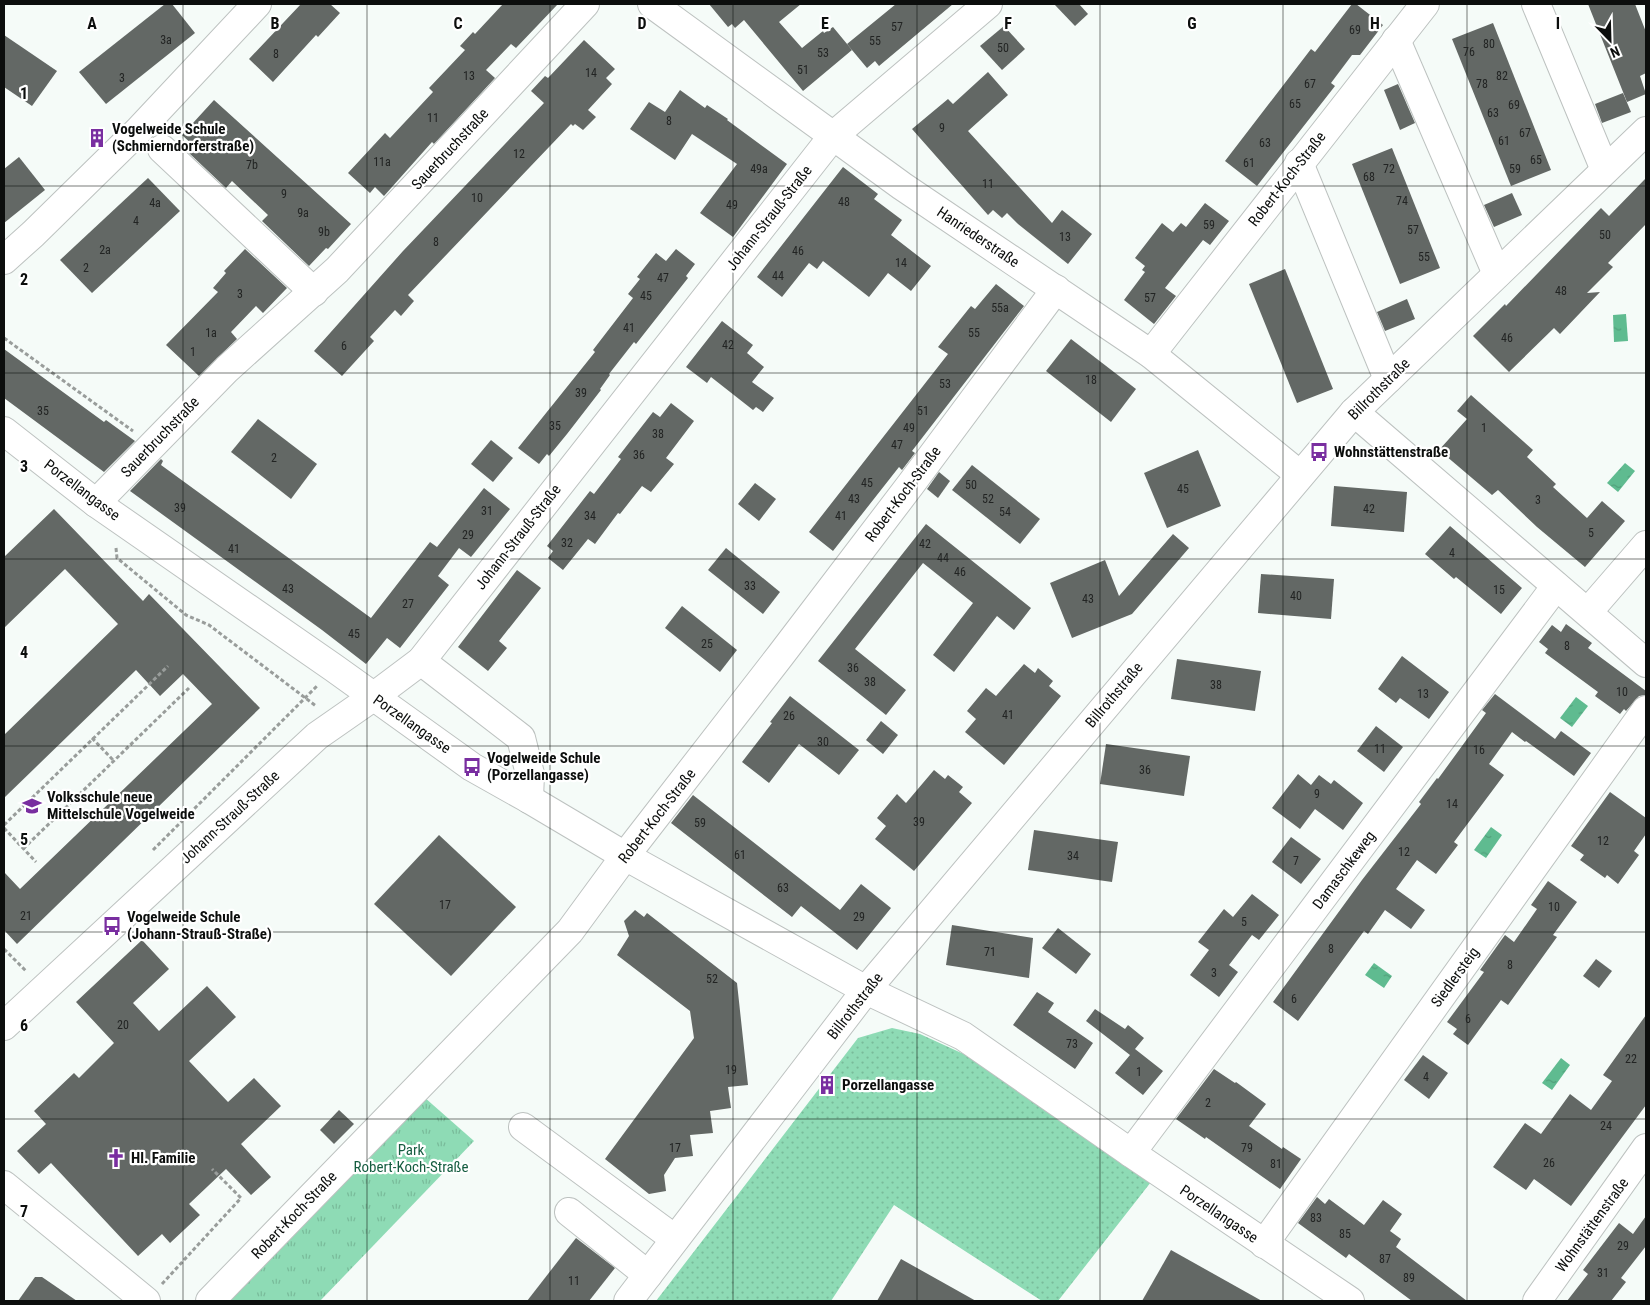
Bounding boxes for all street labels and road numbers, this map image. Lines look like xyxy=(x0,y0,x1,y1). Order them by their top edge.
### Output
street label: Sauerbruchstraße xyxy=(408,105,492,193)
street label: Robert-Koch-Straße xyxy=(1245,128,1329,230)
street label: Johann-Strauß-Straße xyxy=(722,162,816,274)
street label: Hanriederstraße xyxy=(933,203,1023,271)
street label: Billrothstraße xyxy=(1344,354,1414,424)
street label: Sauerbruchstraße xyxy=(117,393,203,481)
street label: Robert-Koch-Straße xyxy=(861,443,945,545)
street label: Porzellangasse xyxy=(40,456,124,524)
street label: Johann-Strauß-Straße xyxy=(471,481,565,593)
street label: Billrothstraße xyxy=(1081,659,1147,731)
street label: Porzellangasse xyxy=(370,691,454,757)
street label: Robert-Koch-Straße xyxy=(615,765,699,867)
street label: Johann-Strauß-Straße xyxy=(177,767,283,867)
street label: Damaschkeweg xyxy=(1309,827,1379,913)
street label: Siedlersteig xyxy=(1427,943,1483,1011)
street label: Billrothstraße xyxy=(823,969,887,1043)
street label: Robert-Koch-Straße xyxy=(248,1167,340,1263)
street label: Wohnstättenstraße xyxy=(1552,1174,1632,1276)
street label: Porzellangasse xyxy=(1176,1181,1262,1247)

